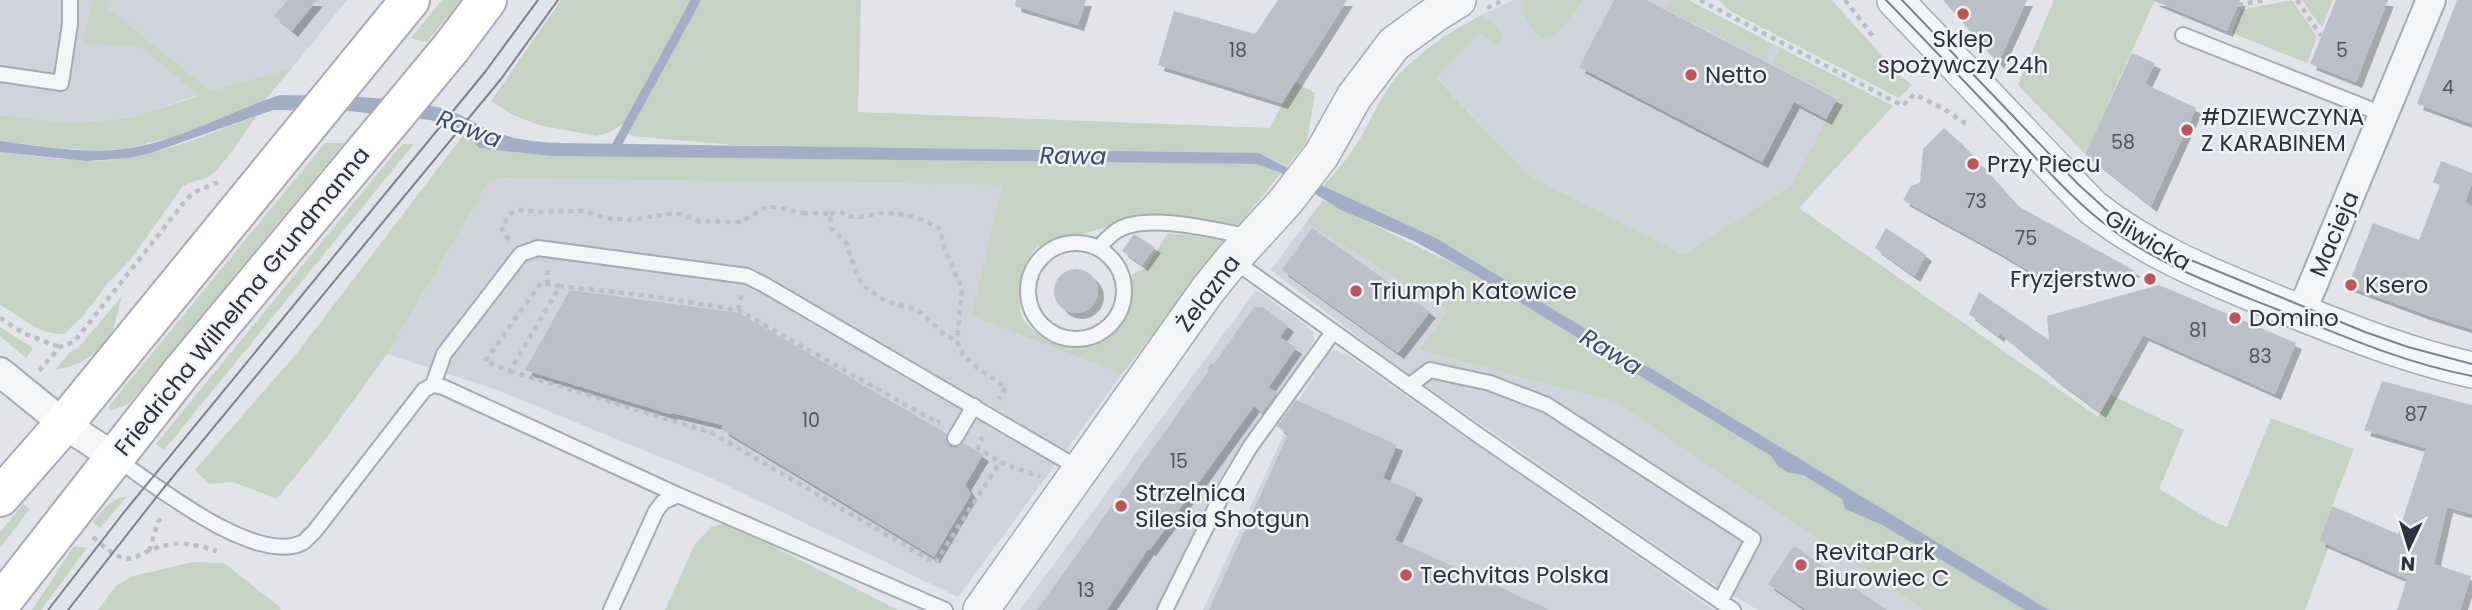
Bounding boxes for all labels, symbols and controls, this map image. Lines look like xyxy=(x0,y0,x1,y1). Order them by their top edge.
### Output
marker: Sklep spożywczy 24h xyxy=(1955,6,1971,22)
place label: Sklep spożywczy 24h xyxy=(1878,23,2048,81)
house number: 18 xyxy=(1229,37,1247,64)
house number: 5 xyxy=(2336,37,2348,64)
place label: Netto xyxy=(1705,59,1767,91)
marker: Netto xyxy=(1683,67,1699,83)
house number: 4 xyxy=(2442,74,2454,101)
water label: Rawa xyxy=(432,101,506,156)
place label: #DZIEWCZYNA Z KARABINEM xyxy=(2201,101,2364,159)
marker: #DZIEWCZYNA Z KARABINEM xyxy=(2179,122,2195,138)
house number: 58 xyxy=(2111,129,2135,156)
water label: Rawa xyxy=(1039,138,1107,173)
street label: Friedricha Wilhelma Grundmanna xyxy=(107,139,377,463)
place label: Przy Piecu xyxy=(1987,148,2100,180)
marker: Przy Piecu xyxy=(1965,156,1981,172)
street label: Macieja xyxy=(2302,186,2366,282)
house number: 73 xyxy=(1965,188,1987,215)
street label: Gliwicka xyxy=(2099,202,2197,278)
house number: 75 xyxy=(2015,225,2037,252)
street label: Żelazna xyxy=(1169,248,1247,338)
place label: Fryzjerstwo xyxy=(2010,263,2136,295)
place label: Ksero xyxy=(2365,269,2428,301)
marker: Fryzjerstwo xyxy=(2142,271,2158,287)
place label: Triumph Katowice xyxy=(1370,275,1577,307)
marker: Ksero xyxy=(2343,277,2359,293)
marker: Triumph Katowice xyxy=(1348,283,1364,299)
place label: Domino xyxy=(2249,302,2339,334)
marker: Domino xyxy=(2227,310,2243,326)
house number: 81 xyxy=(2189,317,2207,344)
water label: Rawa xyxy=(1574,320,1648,383)
house number: 83 xyxy=(2248,343,2272,370)
house number: 87 xyxy=(2405,401,2427,428)
house number: 10 xyxy=(802,407,820,434)
house number: 15 xyxy=(1170,448,1188,475)
place label: Strzelnica Silesia Shotgun xyxy=(1135,477,1310,535)
marker: Strzelnica Silesia Shotgun xyxy=(1113,498,1129,514)
north arrow xyxy=(2374,512,2444,582)
place label: RevitaPark Biurowiec C xyxy=(1815,536,1949,594)
text: N xyxy=(2400,549,2416,577)
marker: RevitaPark Biurowiec C xyxy=(1793,557,1809,573)
place label: Techvitas Polska xyxy=(1420,559,1609,591)
marker: Techvitas Polska xyxy=(1398,567,1414,583)
house number: 13 xyxy=(1077,577,1095,604)

